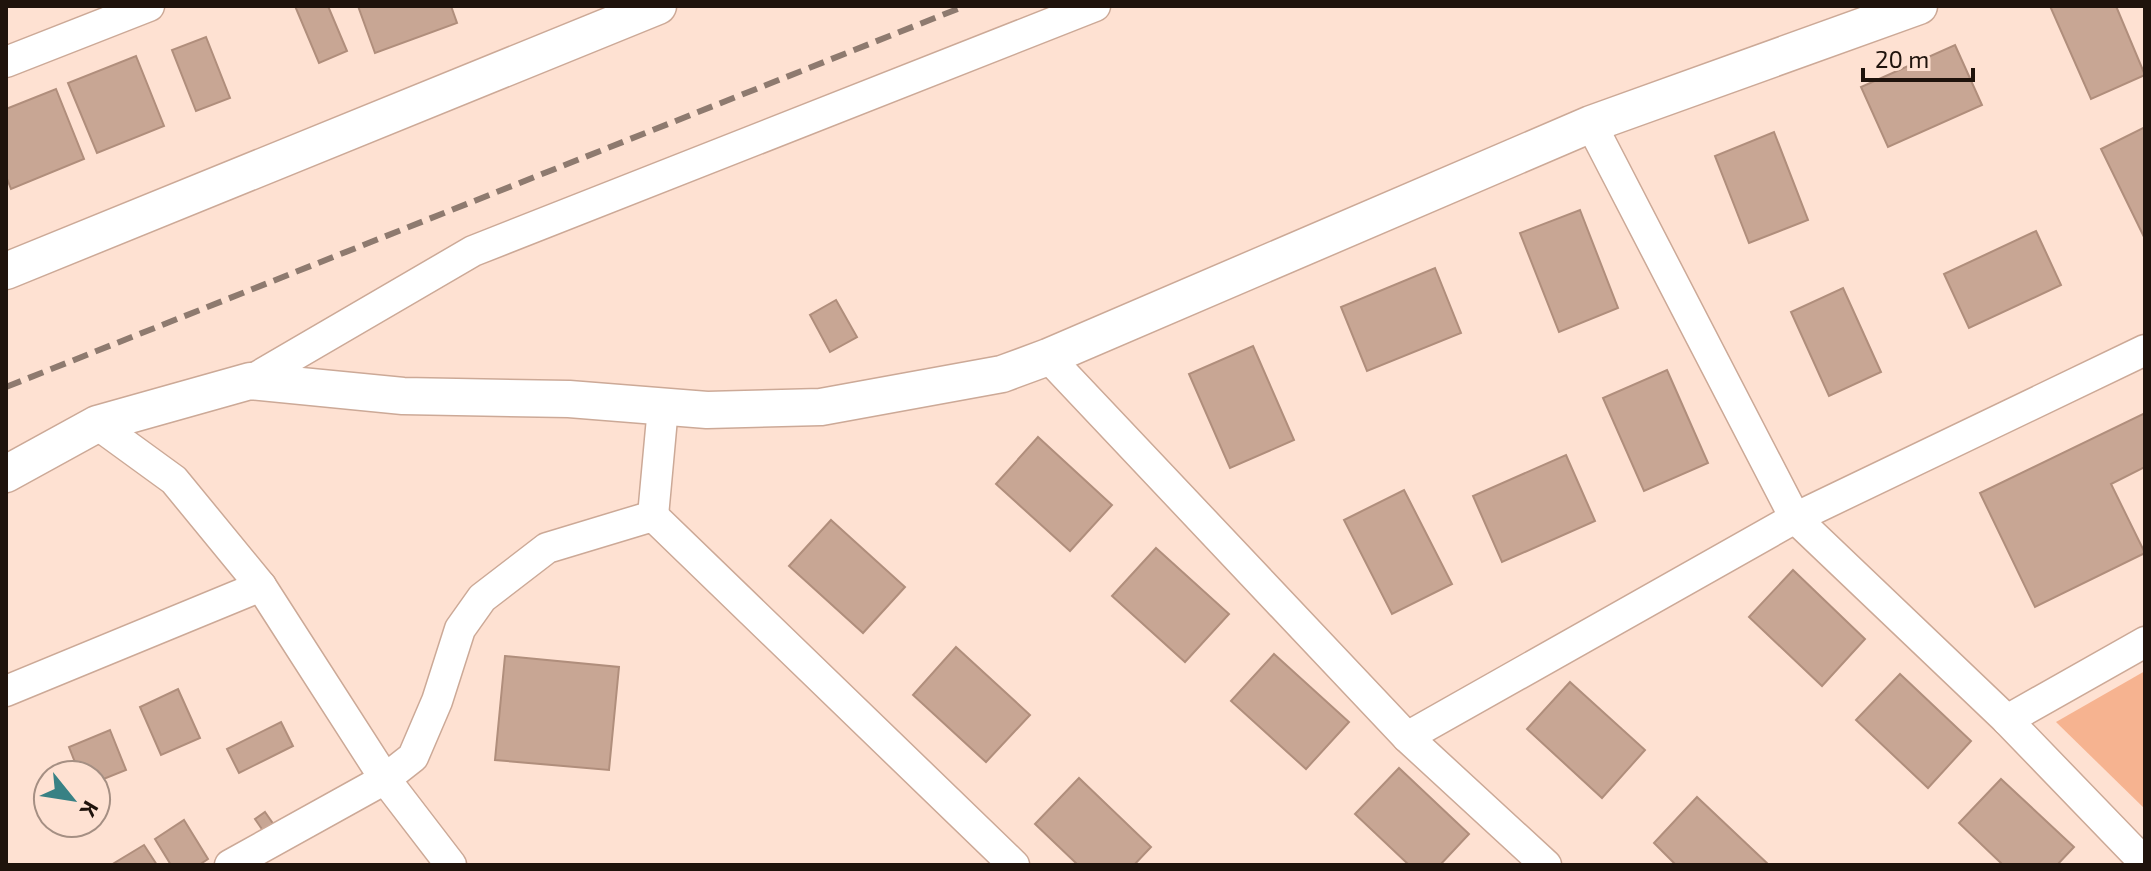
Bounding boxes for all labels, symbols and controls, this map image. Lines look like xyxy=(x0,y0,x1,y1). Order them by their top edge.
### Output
scale bar xyxy=(1863,32,1973,82)
text: 20 m xyxy=(1875,44,1929,73)
north arrow xyxy=(32,759,112,839)
text: K xyxy=(75,797,105,822)

